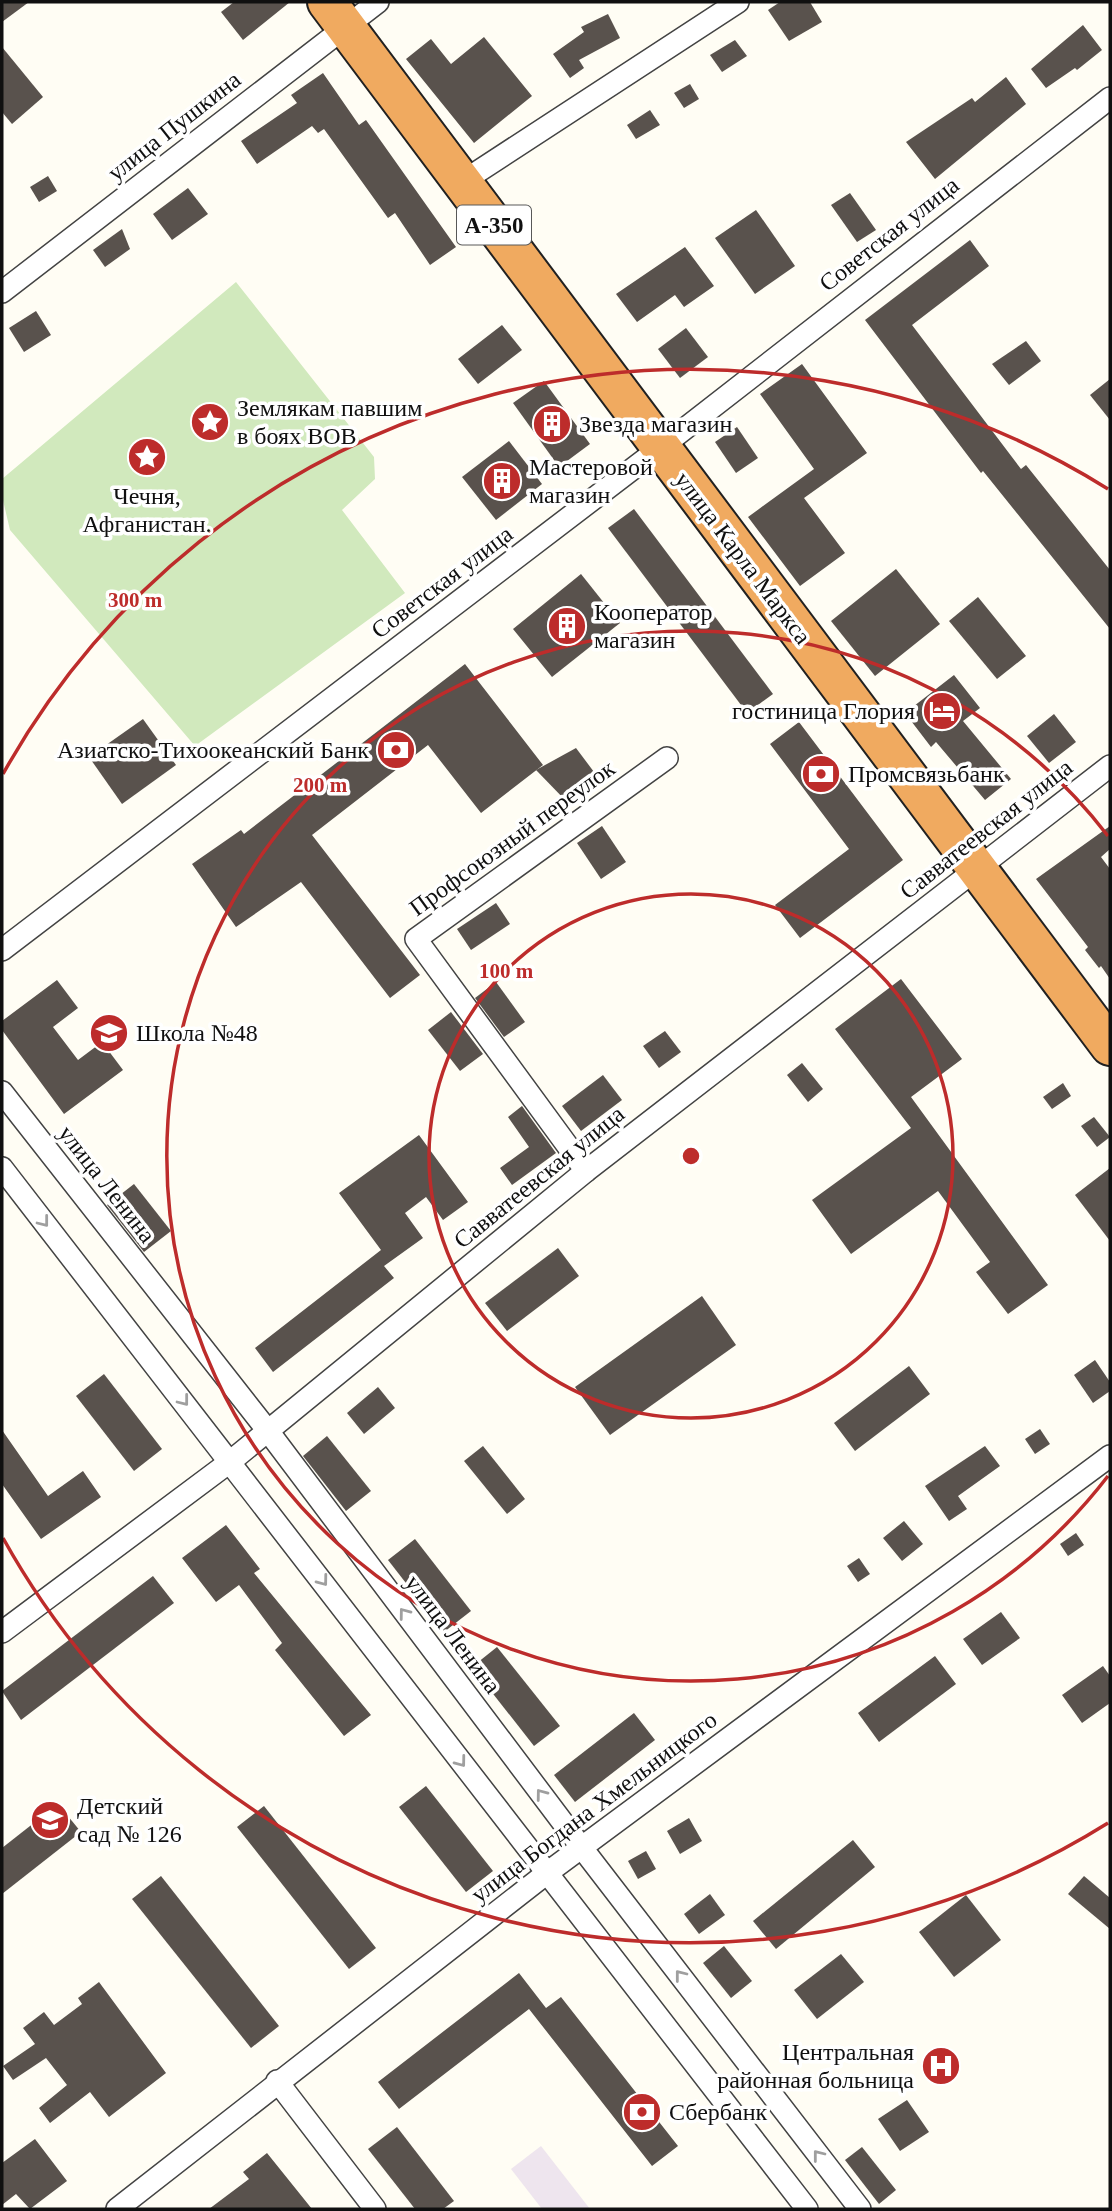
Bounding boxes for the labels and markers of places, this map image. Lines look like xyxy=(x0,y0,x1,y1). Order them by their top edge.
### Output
place label: Землякам павшим в боях ВОВ xyxy=(237,395,422,449)
place icon: Землякам павшим в боях ВОВ xyxy=(189,401,231,443)
building icon: Звезда магазин xyxy=(531,403,573,445)
place label: Звезда магазин xyxy=(579,411,733,437)
place icon: Чечня, Афганистан. xyxy=(126,436,168,478)
place label: Мастеровой магазин xyxy=(529,454,653,508)
building icon: Мастеровой магазин xyxy=(481,460,523,502)
place label: Чечня, Афганистан. xyxy=(82,483,212,537)
place label: Кооператор магазин xyxy=(594,599,713,653)
building icon: Кооператор магазин xyxy=(546,605,588,647)
hotel icon: гостиница Глория xyxy=(921,690,963,732)
place label: гостиница Глория xyxy=(732,698,915,724)
bank icon: Азиатско-Тихоокеанский Банк xyxy=(375,729,417,771)
place label: Азиатско-Тихоокеанский Банк xyxy=(57,737,369,763)
bank icon: Промсвязьбанк xyxy=(800,753,842,795)
place label: Промсвязьбанк xyxy=(848,761,1005,787)
school or university icon: Школа №48 xyxy=(88,1012,130,1054)
place label: Школа №48 xyxy=(136,1020,258,1046)
centre of rings xyxy=(679,1144,703,1168)
place label: Детский сад № 126 xyxy=(77,1793,182,1847)
school or university icon: Детский сад № 126 xyxy=(29,1799,71,1841)
place label: Центральная районная больница xyxy=(717,2039,914,2093)
hospital icon: Центральная районная больница xyxy=(920,2045,962,2087)
bank icon: Сбербанк xyxy=(621,2091,663,2133)
place label: Сбербанк xyxy=(669,2099,768,2125)

